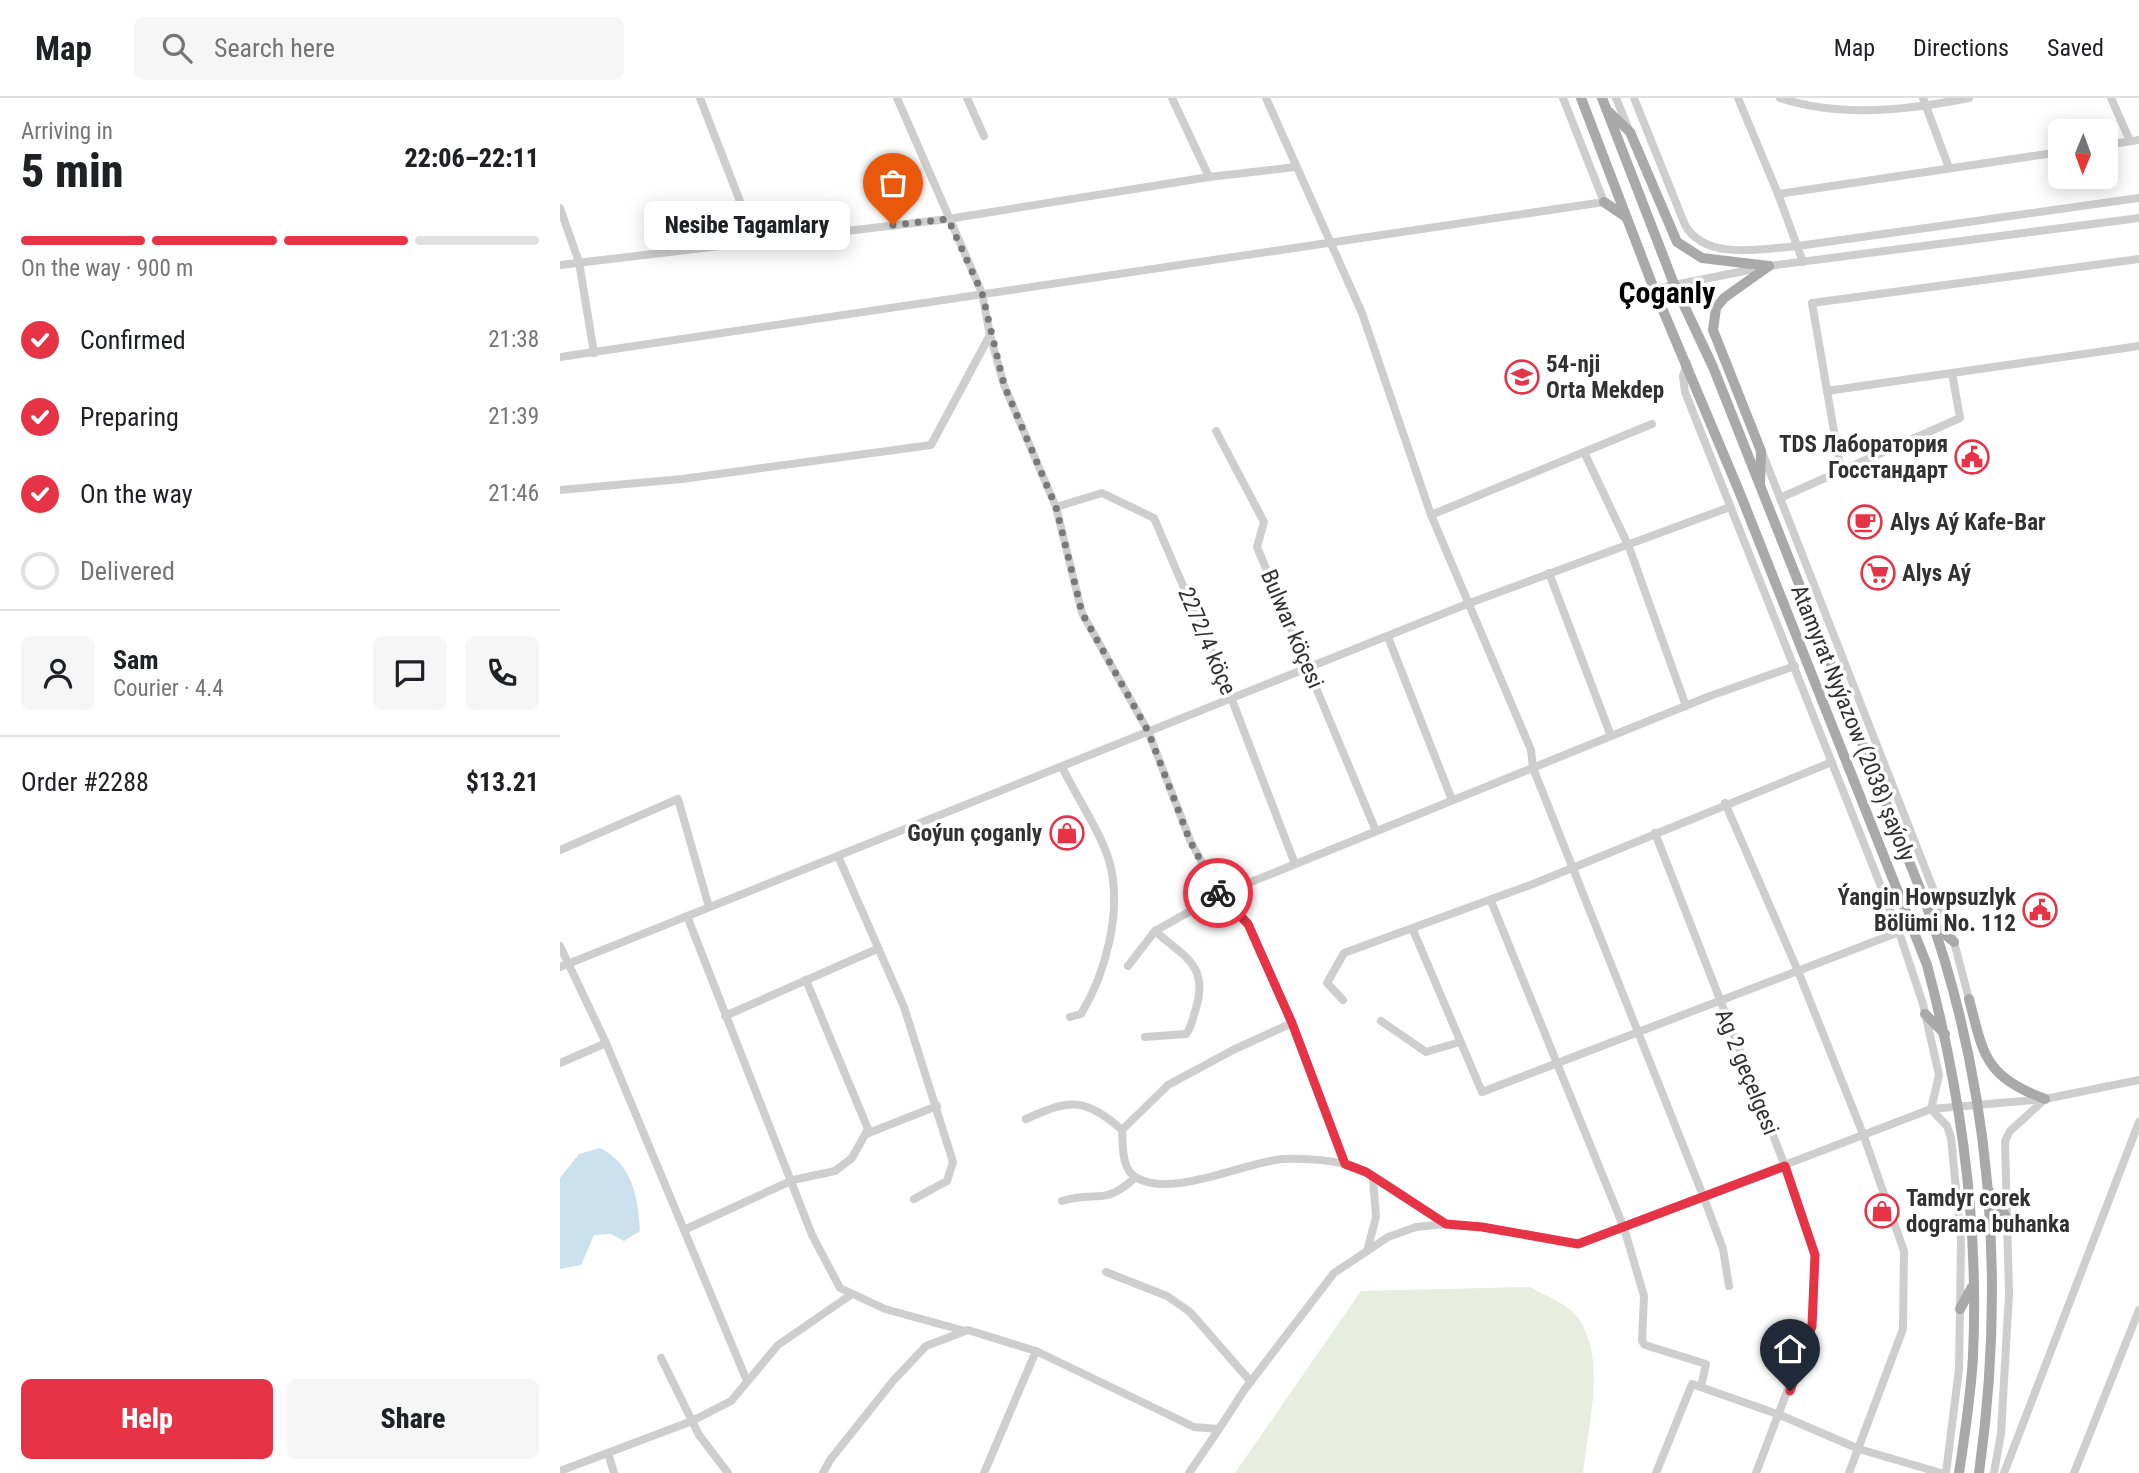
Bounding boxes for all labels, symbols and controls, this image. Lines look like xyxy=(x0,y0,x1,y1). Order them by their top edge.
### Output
search box xyxy=(134,17,624,80)
text: Map xyxy=(35,29,92,68)
icon: search xyxy=(158,29,196,67)
text: Search here xyxy=(214,33,335,63)
text: Map xyxy=(1834,34,1875,62)
text: Directions xyxy=(1913,34,2009,62)
text: Saved xyxy=(2047,34,2104,62)
text: Arriving in xyxy=(21,118,113,145)
north arrow xyxy=(2048,119,2118,189)
map controls xyxy=(2048,119,2118,189)
text: 22:06–22:11 xyxy=(405,143,539,173)
text: 5 min xyxy=(21,144,124,198)
pin xyxy=(863,153,923,225)
icon: bag xyxy=(874,164,912,202)
callout: Nesibe Tagamlary xyxy=(644,200,851,250)
text: Nesibe Tagamlary xyxy=(665,212,829,239)
text: On the way · 900 m xyxy=(21,255,193,282)
district label: Çoganly xyxy=(1619,275,1716,310)
icon: check xyxy=(21,321,59,359)
text: Confirmed xyxy=(80,325,186,355)
text: 21:38 xyxy=(488,326,539,353)
place label: 54-nji Orta Mekdep xyxy=(1546,351,1664,404)
school or university icon: 54-nji Orta Mekdep xyxy=(1503,358,1541,396)
icon: check xyxy=(21,398,59,436)
text: Preparing xyxy=(80,402,179,432)
text: 21:39 xyxy=(488,403,539,430)
place label: TDS Лаборатория Госстандарт xyxy=(1779,431,1948,484)
public building icon: TDS Лаборатория Госстандарт xyxy=(1953,438,1991,476)
icon: check xyxy=(21,475,59,513)
text: On the way xyxy=(80,479,193,509)
text: 21:46 xyxy=(488,480,539,507)
cafe icon: Alys Aý Kafe-Bar xyxy=(1846,503,1884,541)
place label: Alys Aý Kafe-Bar xyxy=(1890,509,2046,536)
supermarket icon: Alys Aý xyxy=(1859,554,1897,592)
text: Delivered xyxy=(80,556,175,586)
place label: Alys Aý xyxy=(1902,560,1972,587)
street label: Bulwar köçesi xyxy=(1255,566,1329,692)
street label: Atamyrat Nyýazow (2038) şaýoly xyxy=(1785,581,1921,866)
street label: 2272/4 köçe xyxy=(1172,583,1242,699)
button: person xyxy=(21,636,95,710)
button: chat xyxy=(373,636,447,710)
button: phone xyxy=(465,636,539,710)
text: Sam xyxy=(113,645,159,675)
text: Courier · 4.4 xyxy=(113,675,224,702)
text: Order #2288 xyxy=(21,767,149,797)
text: $13.21 xyxy=(466,767,539,797)
shop icon: Goýun çoganly xyxy=(1048,814,1086,852)
place label: Goýun çoganly xyxy=(907,820,1043,847)
courier xyxy=(1183,858,1253,928)
icon: bike xyxy=(1199,874,1237,912)
place label: Ýangin Howpsuzlyk Bölümi No. 112 xyxy=(1837,883,2017,937)
public building icon: Ýangin Howpsuzlyk Bölümi No. 112 xyxy=(2021,891,2059,929)
street label: Ag 2 geçelgesi xyxy=(1710,1005,1784,1139)
place label: Tamdyr corek dograma buhanka xyxy=(1906,1185,2070,1238)
shop icon: Tamdyr corek dograma buhanka xyxy=(1863,1192,1901,1230)
pin xyxy=(1760,1319,1820,1391)
icon: home xyxy=(1771,1330,1809,1368)
button: Help xyxy=(21,1379,273,1459)
button: Share xyxy=(287,1379,539,1459)

